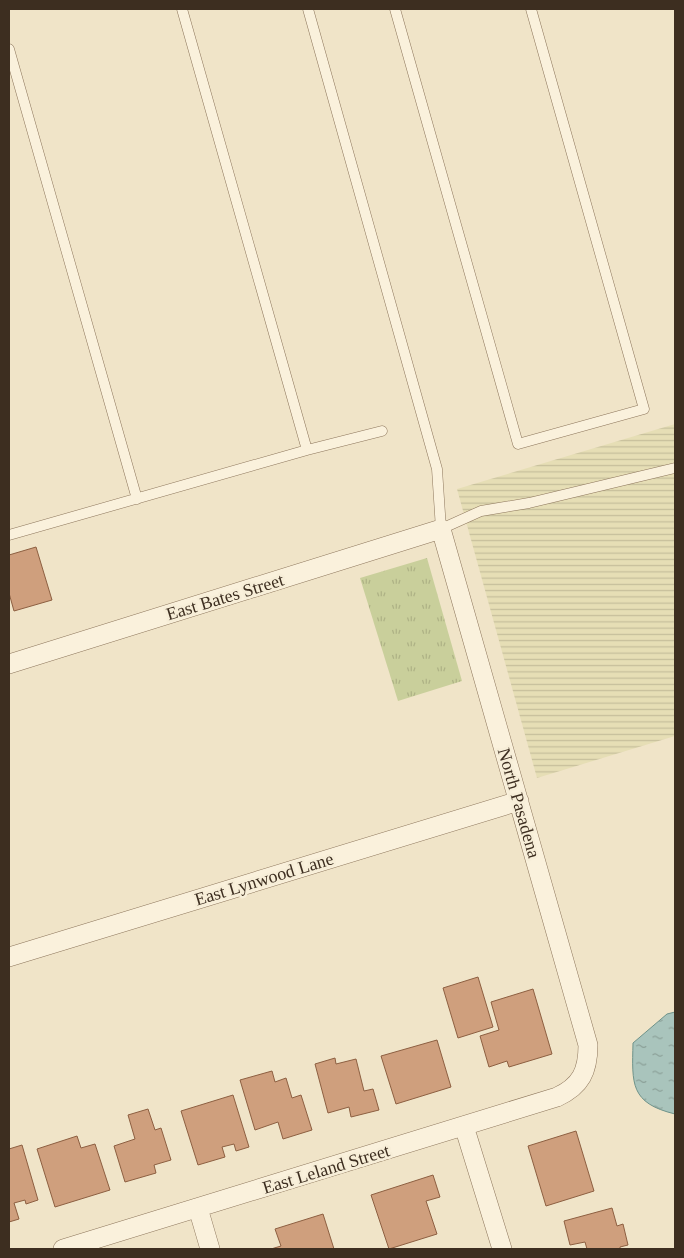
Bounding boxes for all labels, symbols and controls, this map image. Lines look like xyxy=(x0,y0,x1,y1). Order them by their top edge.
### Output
street label: East Bates Street xyxy=(164,570,286,624)
street label: North Pasadena xyxy=(494,746,544,860)
street label: East Lynwood Lane xyxy=(192,848,336,910)
street label: East Leland Street xyxy=(260,1140,392,1198)

